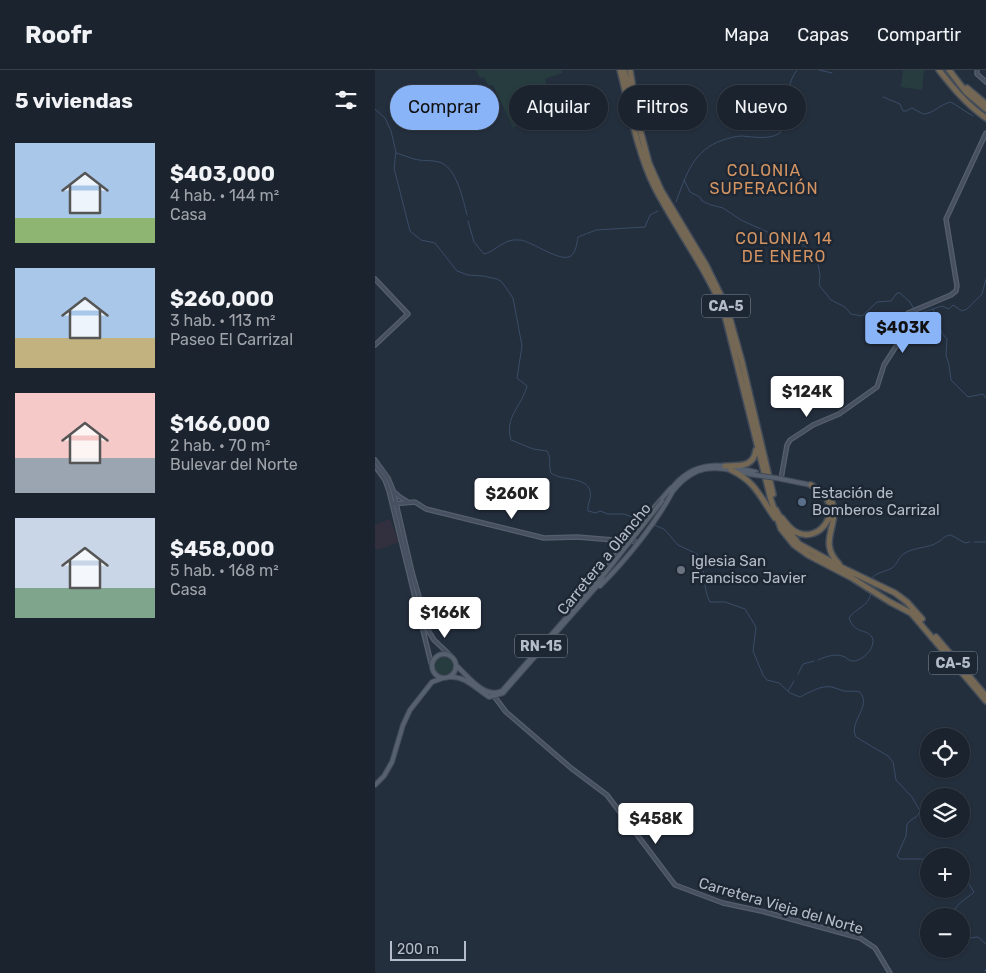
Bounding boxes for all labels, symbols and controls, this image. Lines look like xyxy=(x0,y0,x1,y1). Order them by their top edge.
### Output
text: Roofr xyxy=(25,21,92,49)
text: Mapa xyxy=(724,24,769,46)
text: Capas xyxy=(797,24,849,46)
text: Compartir xyxy=(877,24,961,46)
chip: Comprar xyxy=(390,85,499,130)
chip: Alquilar xyxy=(509,85,608,130)
chip: Filtros xyxy=(618,85,707,130)
chip: Nuevo xyxy=(717,85,806,130)
icon: filters xyxy=(332,86,360,114)
text: 5 viviendas xyxy=(15,88,133,113)
text: $403,000 xyxy=(170,161,275,186)
district label: COLONIA SUPERACIÓN xyxy=(709,161,819,198)
icon: home xyxy=(55,163,115,223)
text: 4 hab. · 144 m² xyxy=(170,186,279,205)
text: Casa xyxy=(170,205,206,224)
district label: COLONIA 14 DE ENERO xyxy=(735,229,833,266)
text: $260,000 xyxy=(170,286,274,311)
icon: home xyxy=(55,288,115,348)
road number: CA-5 xyxy=(702,295,750,318)
text: 3 hab. · 113 m² xyxy=(170,311,276,330)
pin: $403K xyxy=(868,312,938,354)
text: $403K xyxy=(876,318,930,337)
text: Paseo El Carrizal xyxy=(170,330,293,349)
pin: $124K xyxy=(772,376,842,418)
text: $124K xyxy=(782,382,832,401)
text: $166,000 xyxy=(170,411,270,436)
icon: home xyxy=(55,413,115,473)
text: 2 hab. · 70 m² xyxy=(170,436,270,455)
text: Bulevar del Norte xyxy=(170,455,298,474)
pin: $260K xyxy=(477,478,547,520)
text: $260K xyxy=(486,484,539,503)
place label: Estación de Bomberos Carrizal xyxy=(812,484,940,519)
marker: Estación de Bomberos Carrizal xyxy=(796,496,808,508)
street label: Carretera a Olancho xyxy=(553,499,655,619)
text: $458,000 xyxy=(170,536,275,561)
icon: home xyxy=(55,538,115,598)
place label: Iglesia San Francisco Javier xyxy=(691,552,807,587)
text: 5 hab. · 168 m² xyxy=(170,561,279,580)
marker: Iglesia San Francisco Javier xyxy=(675,564,687,576)
text: Casa xyxy=(170,580,206,599)
pin: $166K xyxy=(410,596,480,639)
text: $166K xyxy=(420,603,470,622)
road number: RN-15 xyxy=(515,634,567,658)
road number: CA-5 xyxy=(929,652,977,674)
map controls xyxy=(920,728,970,958)
button: locate xyxy=(920,728,970,778)
button: layers xyxy=(920,788,970,838)
pin: $458K xyxy=(621,802,691,845)
text: $458K xyxy=(629,809,683,828)
button: + xyxy=(920,848,970,898)
street label: Carretera Vieja del Norte xyxy=(697,874,865,938)
button: − xyxy=(920,908,970,958)
scale bar xyxy=(390,938,466,961)
text: 200 m xyxy=(397,941,439,958)

